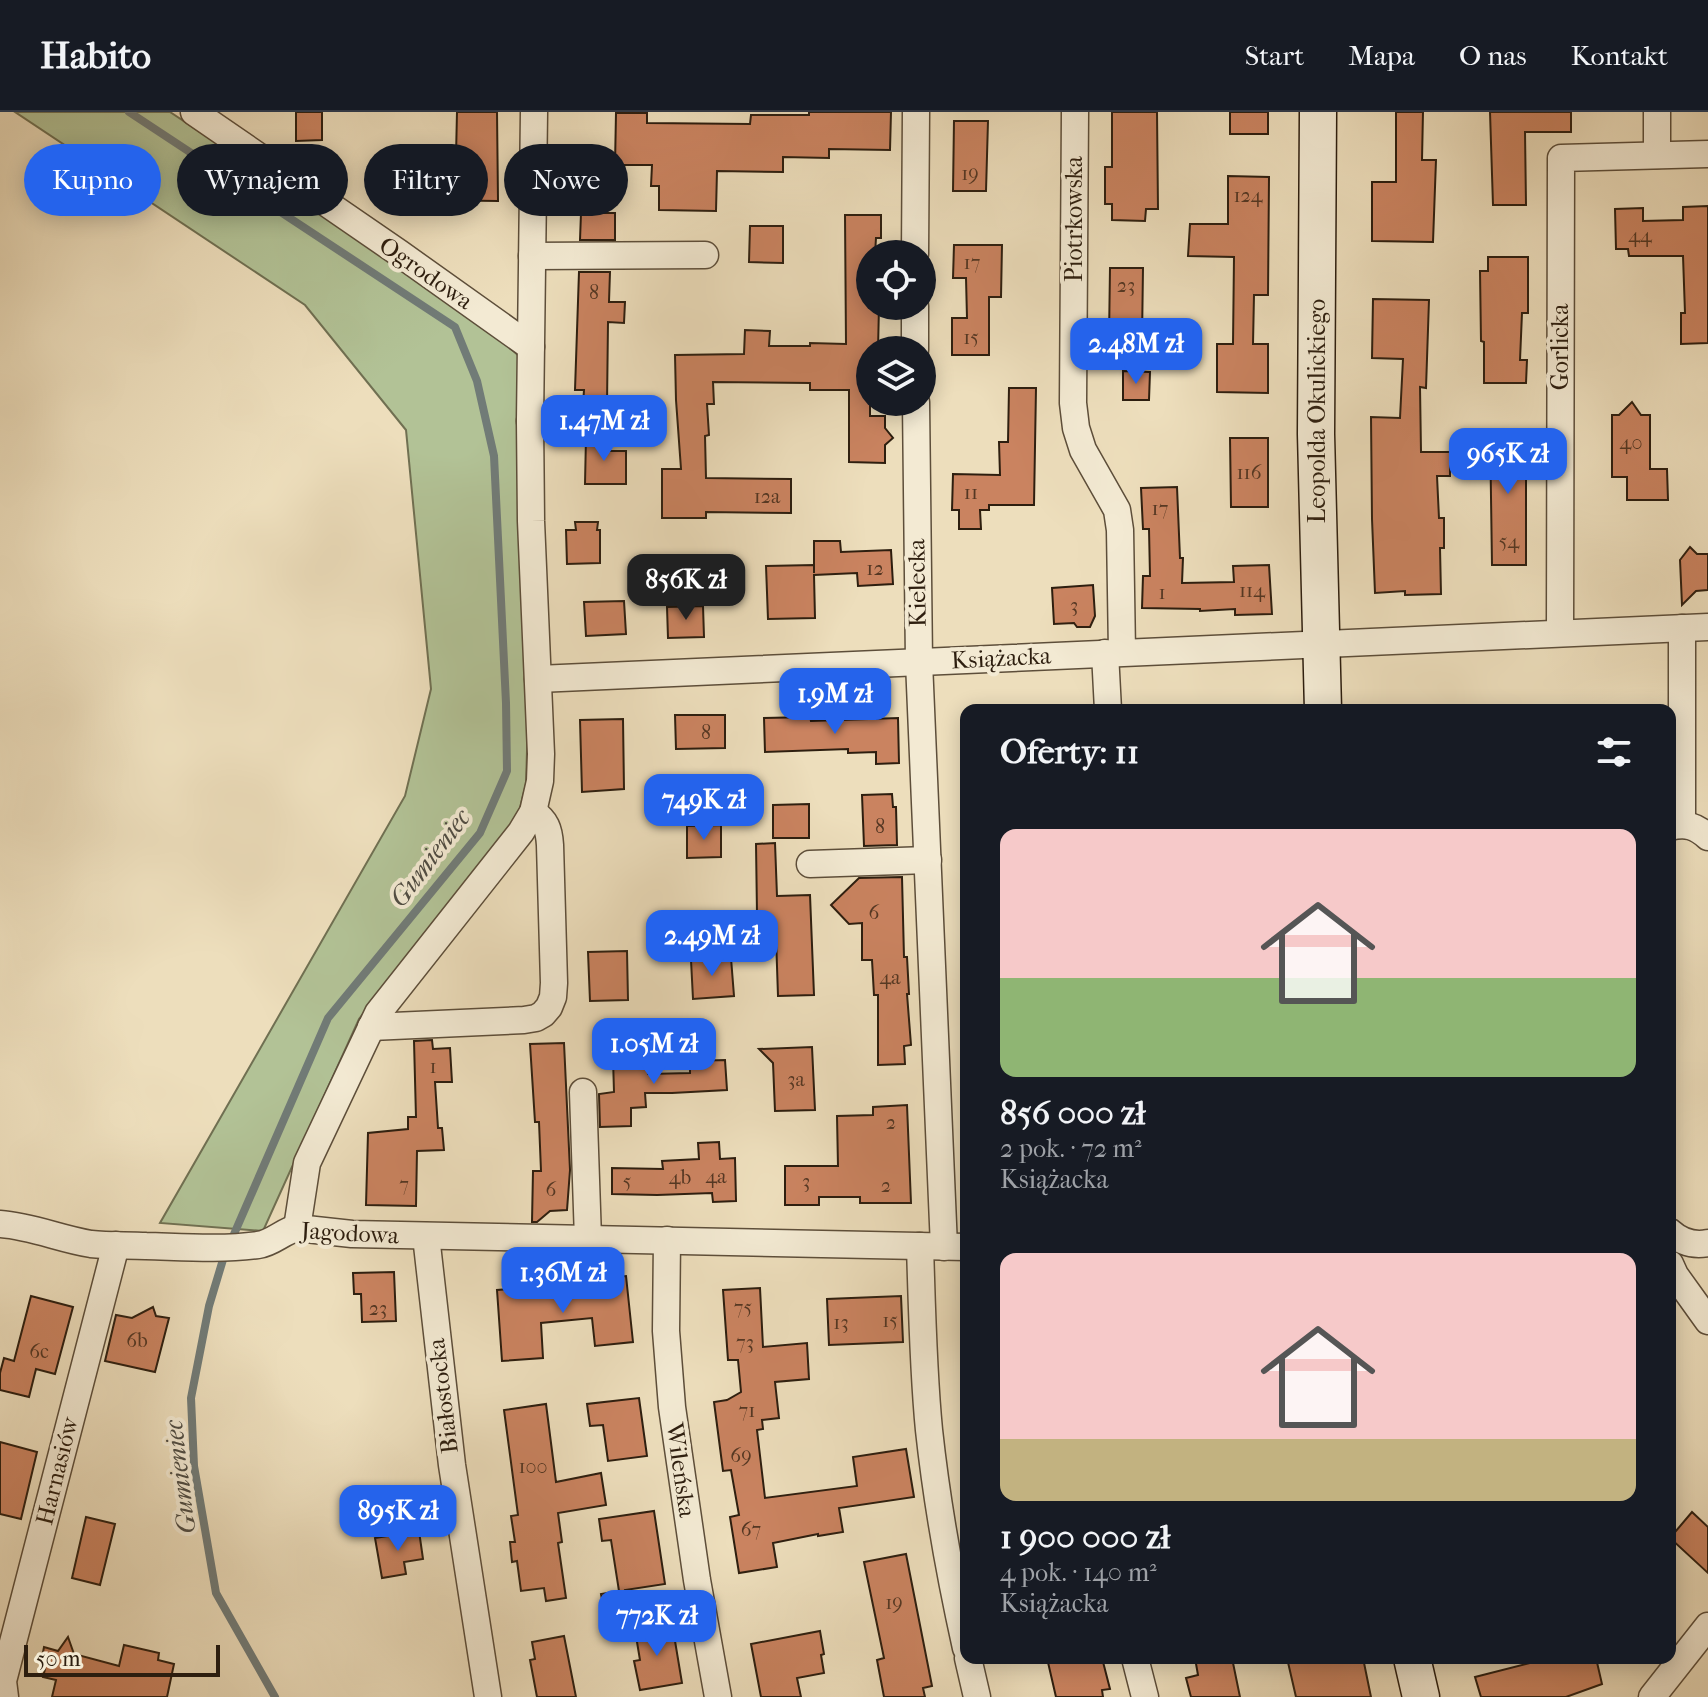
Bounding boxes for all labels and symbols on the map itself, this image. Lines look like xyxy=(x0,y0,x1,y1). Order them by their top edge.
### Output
street label: Piotrkowska xyxy=(1060,155,1088,282)
house number: 19 xyxy=(961,162,979,185)
house number: 124 xyxy=(1233,184,1264,207)
house number: 44 xyxy=(1628,224,1653,247)
street label: Ogrodowa xyxy=(374,231,479,316)
house number: 17 xyxy=(964,251,981,274)
house number: 23 xyxy=(1117,274,1135,297)
house number: 8 xyxy=(589,281,599,304)
street label: Leopolda Okulickiego xyxy=(1303,299,1331,523)
street label: Gorlicka xyxy=(1546,303,1574,390)
pin: 2.48M zł xyxy=(1053,318,1219,386)
house number: 15 xyxy=(963,326,979,349)
pin: 1.47M zł xyxy=(521,395,687,463)
pin: 965K zł xyxy=(1434,428,1582,496)
house number: 40 xyxy=(1620,431,1642,454)
house number: 116 xyxy=(1236,461,1262,484)
house number: 11 xyxy=(964,481,978,504)
house number: 12a xyxy=(754,485,781,508)
house number: 17 xyxy=(1152,497,1169,520)
house number: 54 xyxy=(1499,530,1520,553)
street label: Kielecka xyxy=(902,538,932,627)
pin: 856K zł xyxy=(612,554,760,622)
house number: 12 xyxy=(866,557,884,580)
house number: 114 xyxy=(1239,579,1266,602)
house number: 1 xyxy=(1158,581,1166,604)
house number: 3 xyxy=(1070,594,1078,617)
street label: Książacka xyxy=(950,641,1053,676)
pin: 1.9M zł xyxy=(761,668,909,736)
house number: 8 xyxy=(701,721,711,744)
pin: 749K zł xyxy=(630,774,778,842)
water label: Gumieniec xyxy=(383,802,478,913)
house number: 8 xyxy=(875,815,885,838)
house number: 6 xyxy=(869,901,880,924)
pin: 2.49M zł xyxy=(629,910,795,978)
house number: 4a xyxy=(879,966,901,989)
pin: 1.05M zł xyxy=(571,1018,737,1086)
house number: 1 xyxy=(429,1055,437,1078)
house number: 3a xyxy=(787,1068,805,1091)
house number: 2 xyxy=(886,1111,896,1134)
house number: 4a xyxy=(705,1165,727,1188)
house number: 4b xyxy=(669,1166,691,1189)
house number: 5 xyxy=(623,1170,631,1193)
house number: 3 xyxy=(802,1170,810,1193)
house number: 7 xyxy=(399,1173,409,1196)
house number: 2 xyxy=(881,1174,891,1197)
house number: 6 xyxy=(546,1178,557,1201)
street label: Jagodowa xyxy=(298,1216,401,1250)
pin: 1.36M zł xyxy=(480,1247,646,1315)
house number: 75 xyxy=(734,1296,752,1319)
house number: 23 xyxy=(369,1297,387,1320)
house number: 15 xyxy=(882,1309,898,1332)
house number: 13 xyxy=(833,1311,849,1334)
house number: 6b xyxy=(126,1329,148,1352)
house number: 73 xyxy=(736,1331,754,1354)
street label: Białostocka xyxy=(422,1336,464,1455)
house number: 6c xyxy=(29,1340,49,1363)
house number: 71 xyxy=(739,1399,755,1422)
street label: Harnasiów xyxy=(30,1413,84,1528)
water label: Gumieniec xyxy=(157,1417,202,1536)
street label: Wileńska xyxy=(660,1420,702,1520)
house number: 69 xyxy=(730,1444,752,1467)
house number: 100 xyxy=(518,1455,548,1478)
pin: 895K zł xyxy=(324,1485,472,1553)
house number: 67 xyxy=(741,1518,762,1541)
pin: 772K zł xyxy=(583,1590,731,1658)
house number: 19 xyxy=(885,1591,903,1614)
scale bar xyxy=(24,1641,220,1677)

